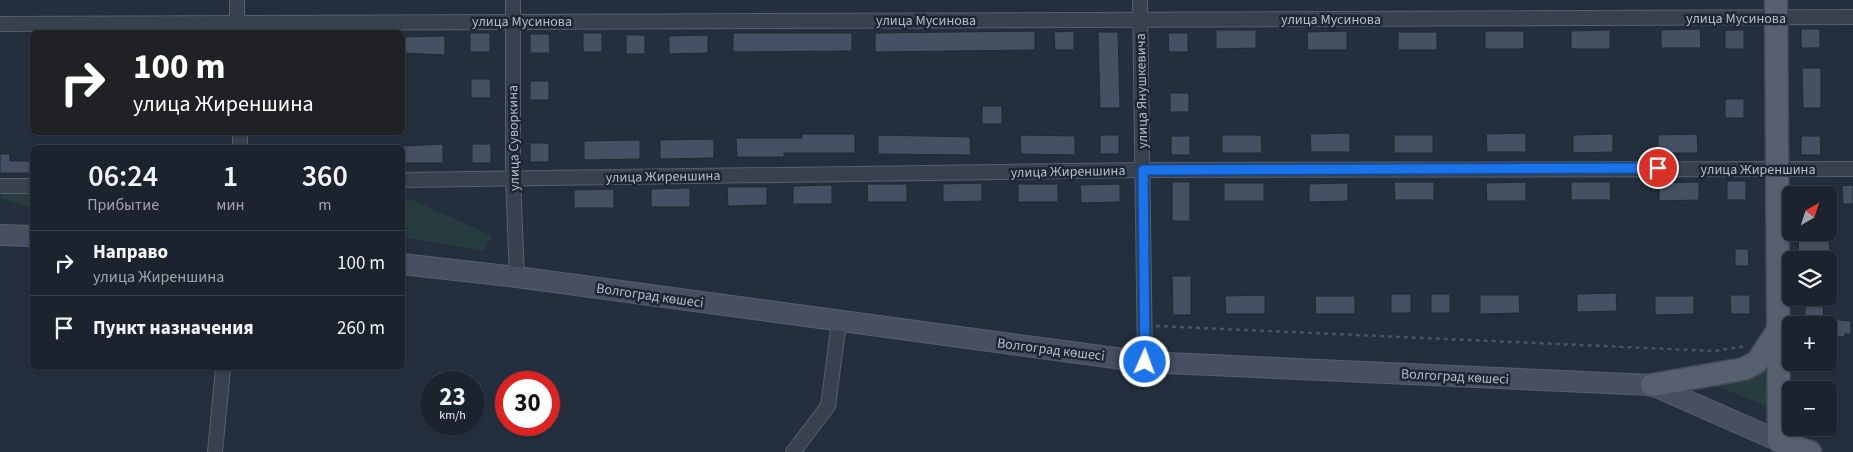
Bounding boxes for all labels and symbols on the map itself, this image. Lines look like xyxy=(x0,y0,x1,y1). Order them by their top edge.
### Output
street label: улица Мусинова xyxy=(1686,9,1786,29)
street label: улица Мусинова xyxy=(1281,10,1381,30)
street label: улица Мусинова xyxy=(876,11,976,31)
street label: улица Мусинова xyxy=(472,12,572,32)
street label: улица Янушкевича xyxy=(1131,33,1153,149)
street label: улица Суворкина xyxy=(503,85,525,191)
pin xyxy=(1637,147,1679,189)
street label: улица Жиреншина xyxy=(1701,160,1815,180)
street label: улица Жиреншина xyxy=(1010,161,1126,183)
street label: улица Жиреншина xyxy=(605,166,721,188)
north arrow xyxy=(1782,186,1838,241)
street label: Волгоград көшесі xyxy=(595,279,705,313)
street label: Волгоград көшесі xyxy=(996,333,1106,367)
position arrow xyxy=(1118,335,1170,387)
street label: Волгоград көшесі xyxy=(1400,364,1509,390)
speed limit sign: 30 xyxy=(495,371,560,436)

